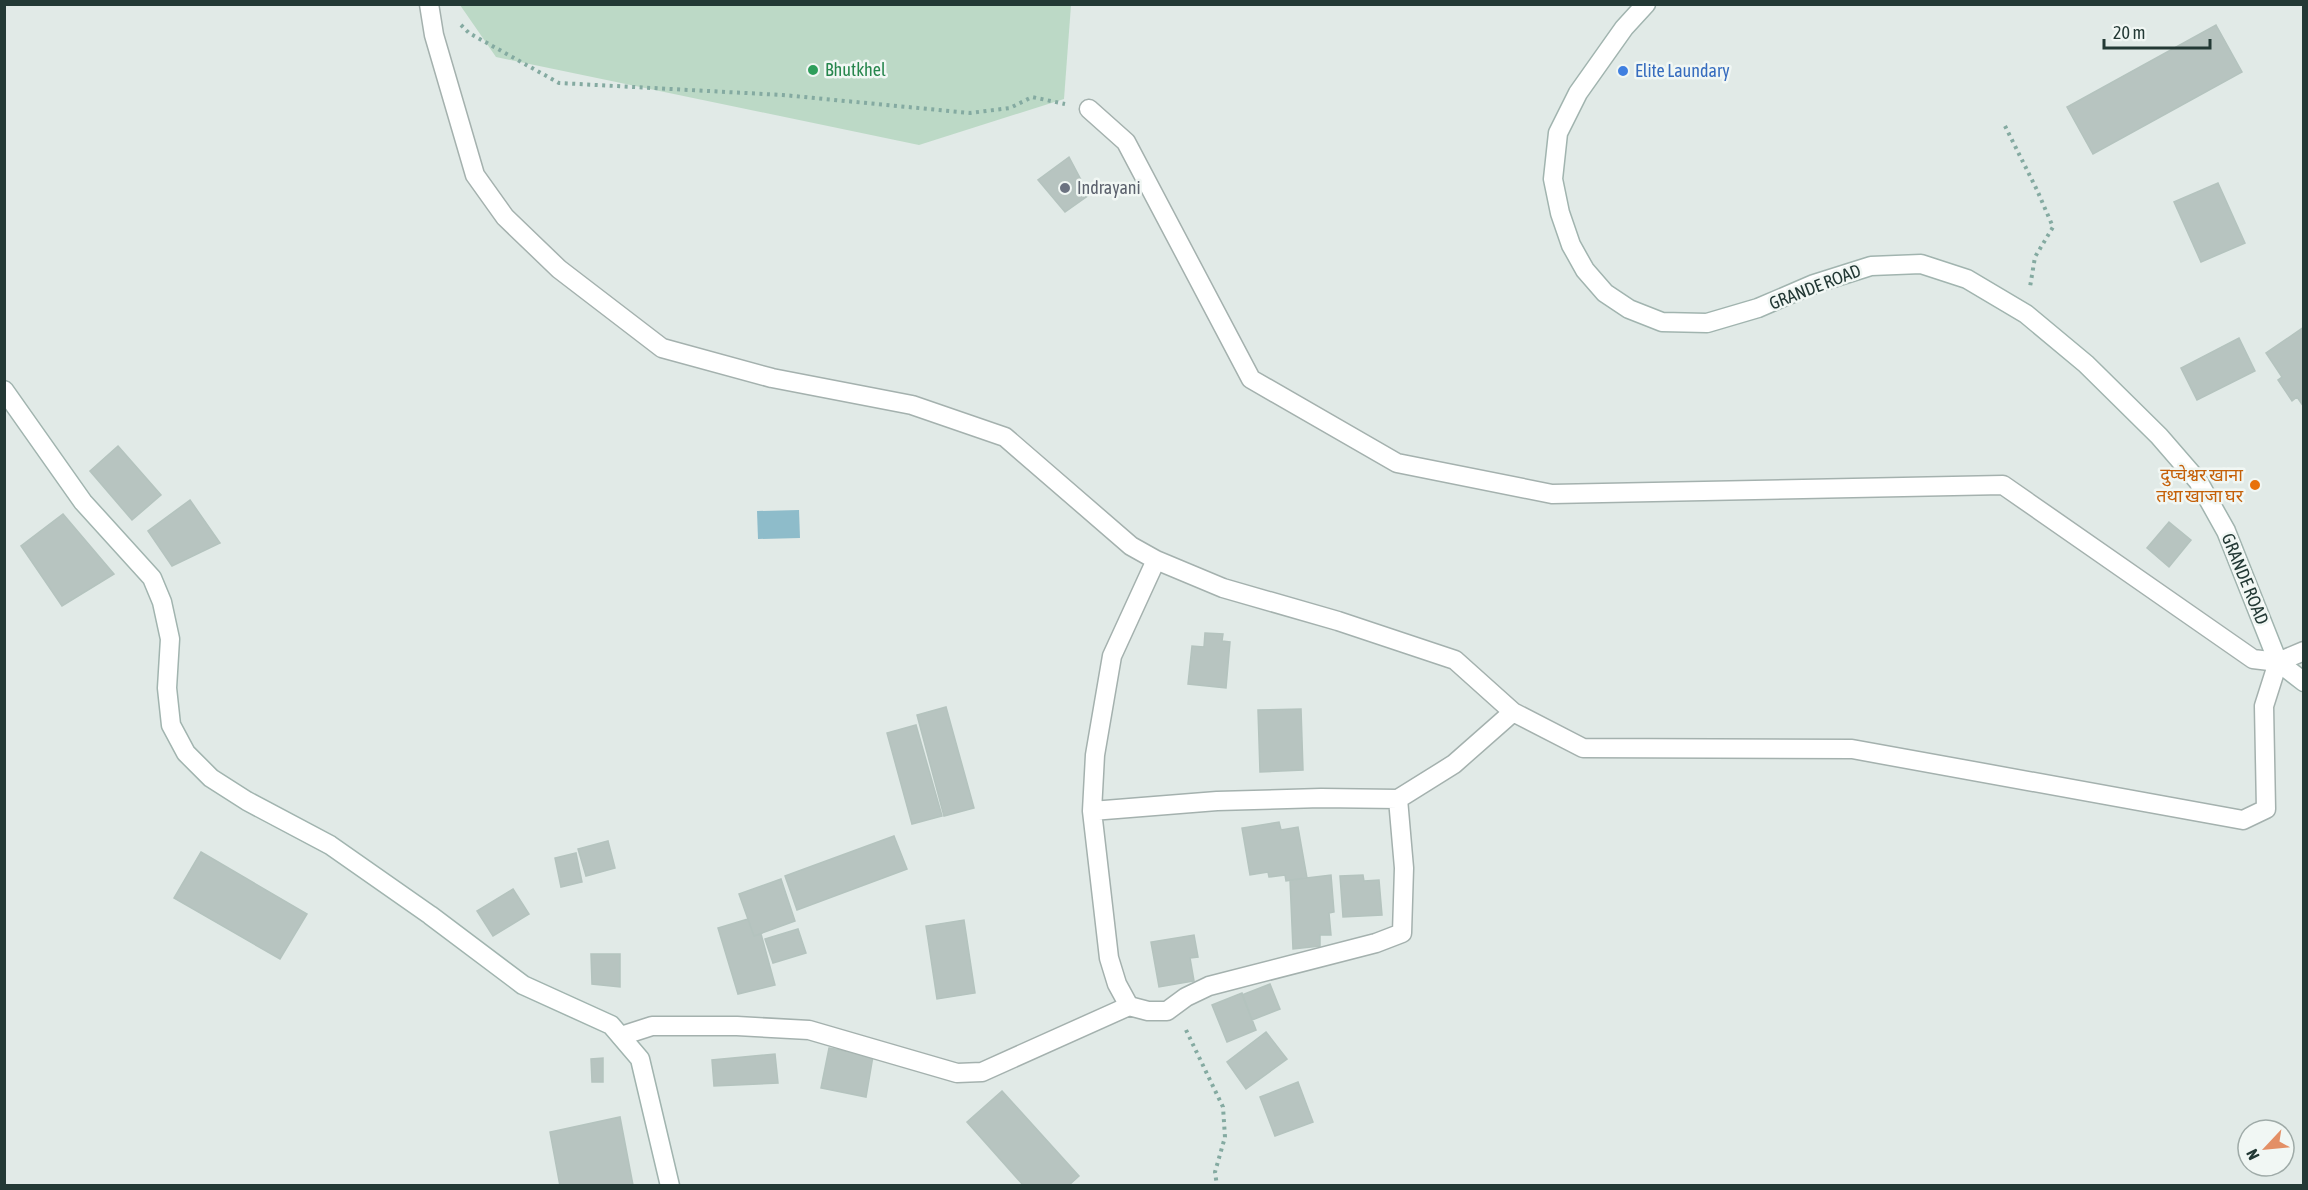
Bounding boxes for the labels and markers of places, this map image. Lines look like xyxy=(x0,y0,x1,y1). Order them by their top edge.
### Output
place label: Bhutkhel xyxy=(825,59,886,80)
place label: Elite Laundary xyxy=(1635,60,1730,81)
marker: Bhutkhel xyxy=(806,63,820,77)
marker: Elite Laundary xyxy=(1616,64,1630,78)
place label: Indrayani xyxy=(1077,177,1141,198)
marker: Indrayani xyxy=(1058,181,1072,195)
place label: दुप्चेश्वर खाना तथा खाजा घर xyxy=(2156,464,2244,506)
marker: दुप्चेश्वर खाना तथा खाजा घर xyxy=(2248,478,2262,492)

